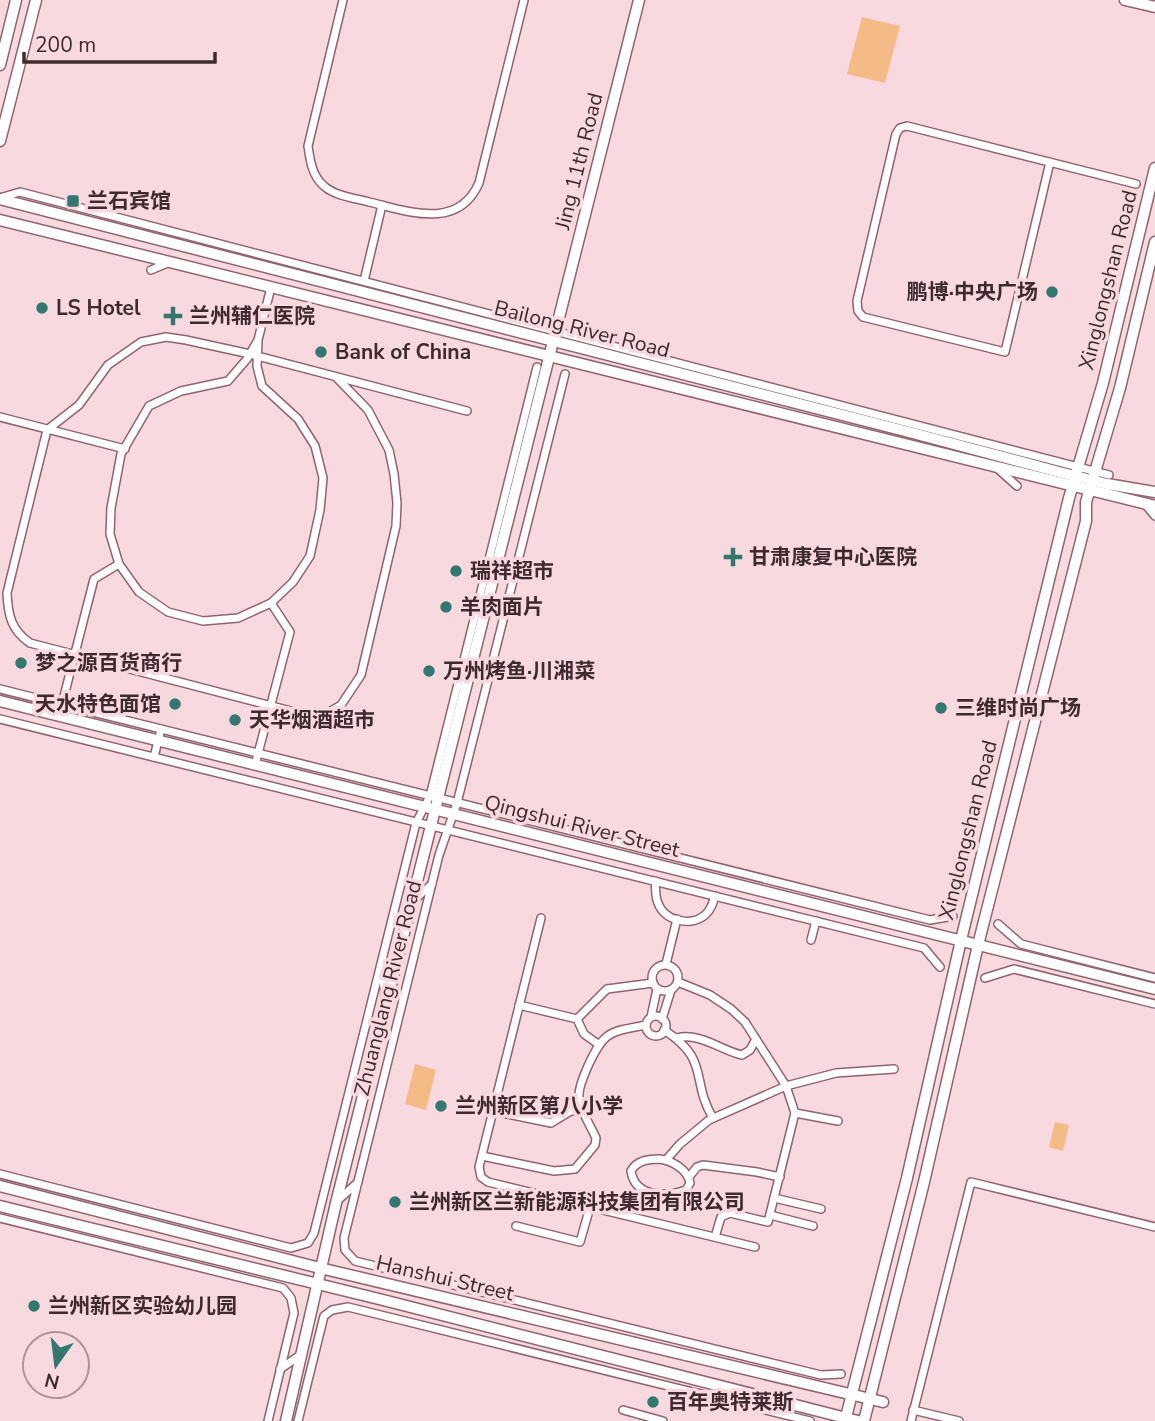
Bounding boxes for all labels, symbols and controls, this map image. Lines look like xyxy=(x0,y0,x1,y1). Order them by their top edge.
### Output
scale bar xyxy=(24,21,215,65)
text: 200 m xyxy=(35,31,96,59)
street label: Jing 11th Road xyxy=(548,90,610,233)
place label: 兰石宾馆 xyxy=(87,187,171,215)
street label: Xinglongshan Road xyxy=(1072,187,1144,373)
marker: 兰石宾馆 xyxy=(65,193,81,209)
place label: 鹏博·中央广场 xyxy=(907,278,1038,306)
marker: 鹏博·中央广场 xyxy=(1044,284,1060,300)
place label: LS Hotel xyxy=(56,294,141,322)
street label: Bailong River Road xyxy=(491,294,673,364)
marker: LS Hotel xyxy=(34,300,50,316)
place label: 兰州辅仁医院 xyxy=(189,302,315,330)
marker: 兰州辅仁医院 xyxy=(163,306,183,326)
place label: Bank of China xyxy=(335,338,471,366)
marker: Bank of China xyxy=(313,344,329,360)
place label: 甘肃康复中心医院 xyxy=(749,543,917,571)
marker: 甘肃康复中心医院 xyxy=(723,547,743,567)
place label: 瑞祥超市 xyxy=(470,557,554,585)
marker: 瑞祥超市 xyxy=(448,563,464,579)
place label: 羊肉面片 xyxy=(460,593,544,621)
marker: 羊肉面片 xyxy=(438,599,454,615)
place label: 梦之源百货商行 xyxy=(35,649,182,677)
marker: 梦之源百货商行 xyxy=(13,655,29,671)
place label: 万州烤鱼·川湘菜 xyxy=(443,657,595,685)
marker: 万州烤鱼·川湘菜 xyxy=(421,663,437,679)
place label: 天水特色面馆 xyxy=(35,690,161,718)
place label: 三维时尚广场 xyxy=(955,694,1081,722)
marker: 天水特色面馆 xyxy=(167,696,183,712)
marker: 三维时尚广场 xyxy=(933,700,949,716)
place label: 天华烟酒超市 xyxy=(249,706,375,734)
marker: 天华烟酒超市 xyxy=(227,712,243,728)
street label: Xinglongshan Road xyxy=(932,737,1004,923)
street label: Qingshui River Street xyxy=(481,788,683,864)
street label: Zhuanglang River Road xyxy=(348,877,428,1099)
place label: 兰州新区第八小学 xyxy=(455,1092,623,1120)
marker: 兰州新区第八小学 xyxy=(433,1098,449,1114)
place label: 兰州新区兰新能源科技集团有限公司 xyxy=(409,1188,745,1216)
marker: 兰州新区兰新能源科技集团有限公司 xyxy=(387,1194,403,1210)
street label: Hanshui Street xyxy=(373,1249,517,1308)
place label: 兰州新区实验幼儿园 xyxy=(48,1292,237,1320)
marker: 兰州新区实验幼儿园 xyxy=(26,1298,42,1314)
north arrow xyxy=(21,1330,91,1400)
text: N xyxy=(42,1366,62,1395)
place label: 百年奥特莱斯 xyxy=(667,1388,793,1416)
marker: 百年奥特莱斯 xyxy=(645,1394,661,1410)

